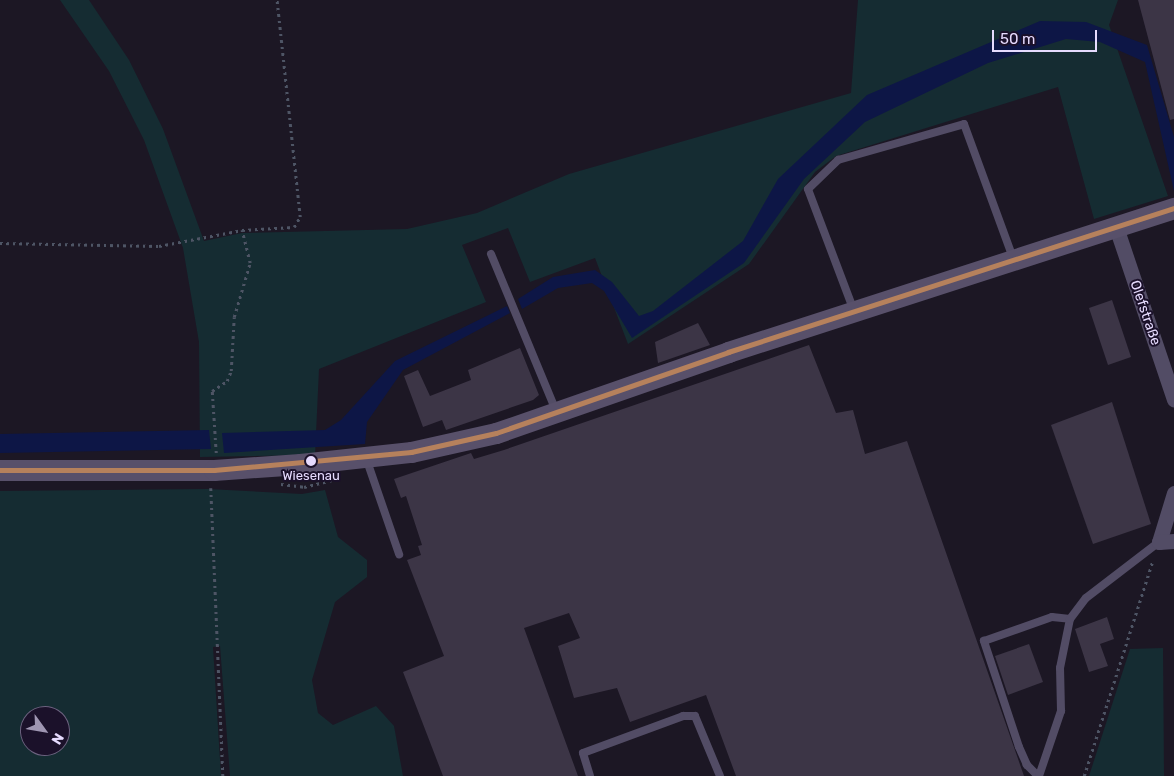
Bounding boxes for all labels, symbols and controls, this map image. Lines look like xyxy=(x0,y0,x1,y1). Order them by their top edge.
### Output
scale bar xyxy=(994,20,1099,52)
text: 50 m xyxy=(1000,30,1035,48)
street label: Olefstraße xyxy=(1126,278,1164,348)
marker: Wiesenau xyxy=(306,456,316,466)
place label: Wiesenau xyxy=(282,468,340,484)
north arrow xyxy=(20,706,70,756)
text: N xyxy=(47,730,67,747)

